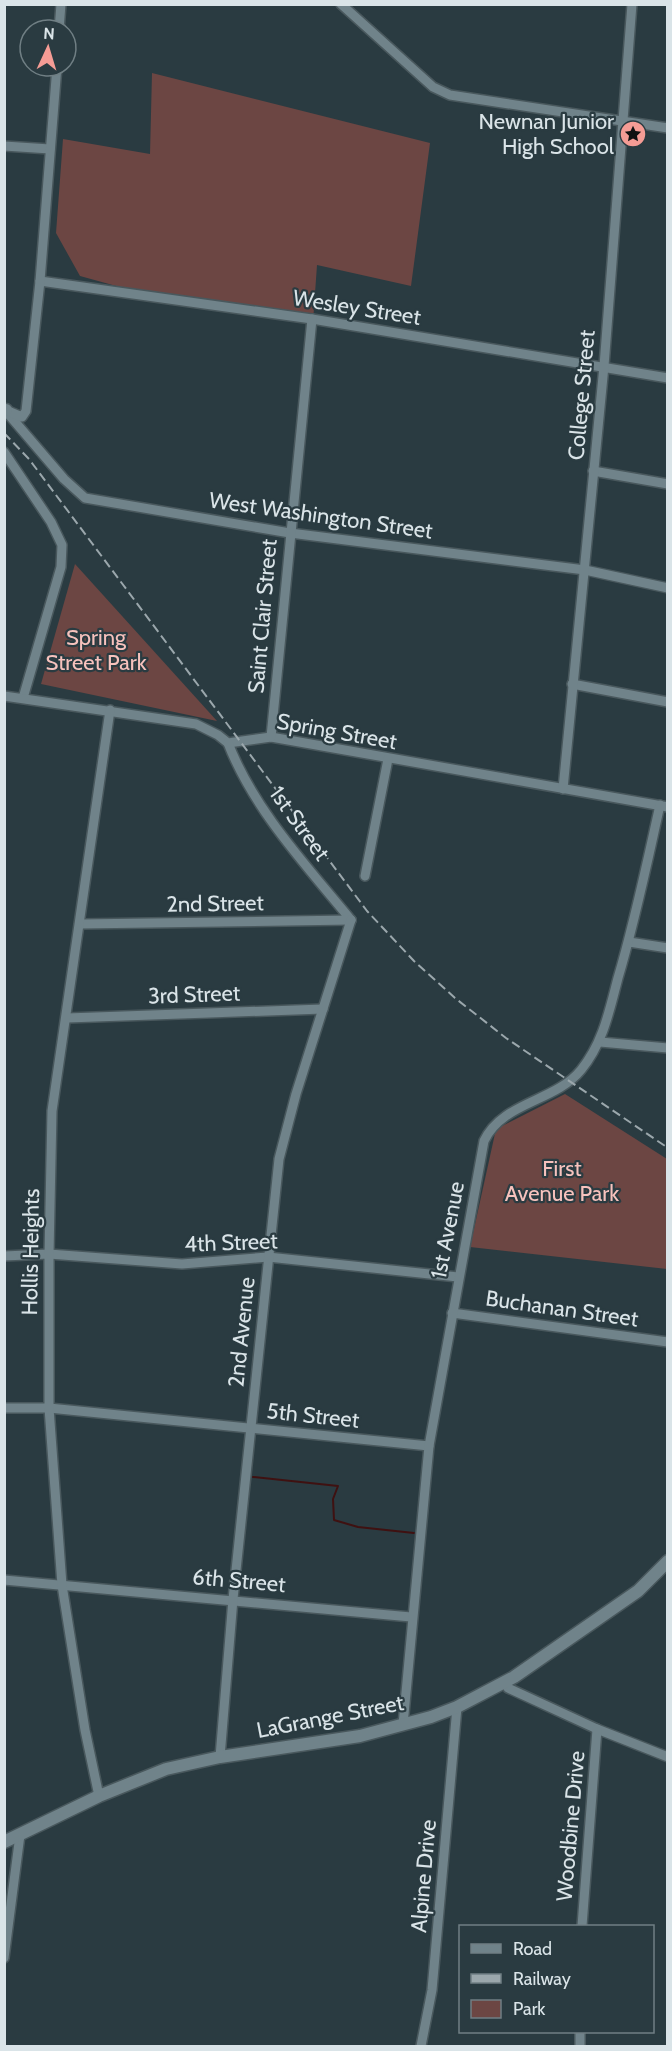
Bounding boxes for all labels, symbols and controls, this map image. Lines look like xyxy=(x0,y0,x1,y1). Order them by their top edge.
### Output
north arrow xyxy=(18,18,78,78)
text: N xyxy=(43,24,55,43)
place label: Newnan Junior High School xyxy=(479,108,615,160)
place icon: Newnan Junior High School xyxy=(618,119,648,149)
street label: Wesley Street xyxy=(291,284,423,331)
street label: College Street xyxy=(562,328,601,461)
street label: West Washington Street xyxy=(207,486,435,545)
street label: Saint Clair Street xyxy=(242,537,283,694)
park label: Spring Street Park xyxy=(45,624,147,676)
street label: Spring Street xyxy=(275,708,400,755)
street label: 1st Street xyxy=(264,781,336,866)
street label: 2nd Street xyxy=(166,889,265,918)
street label: 3rd Street xyxy=(147,979,241,1010)
park label: First Avenue Park xyxy=(505,1155,619,1207)
street label: 1st Avenue xyxy=(425,1179,470,1281)
street label: Hollis Heights xyxy=(16,1188,45,1316)
street label: 4th Street xyxy=(184,1227,279,1258)
street label: 2nd Avenue xyxy=(222,1276,261,1389)
street label: Buchanan Street xyxy=(484,1284,640,1333)
street label: 5th Street xyxy=(265,1397,361,1434)
street label: 6th Street xyxy=(191,1563,287,1598)
street label: LaGrange Street xyxy=(254,1689,406,1744)
street label: Woodbine Drive xyxy=(550,1750,591,1902)
street label: Alpine Drive xyxy=(405,1818,442,1934)
legend xyxy=(459,1925,654,2033)
text: Road xyxy=(513,1938,552,1960)
text: Railway xyxy=(513,1968,571,1990)
text: Park xyxy=(513,1998,546,2020)

